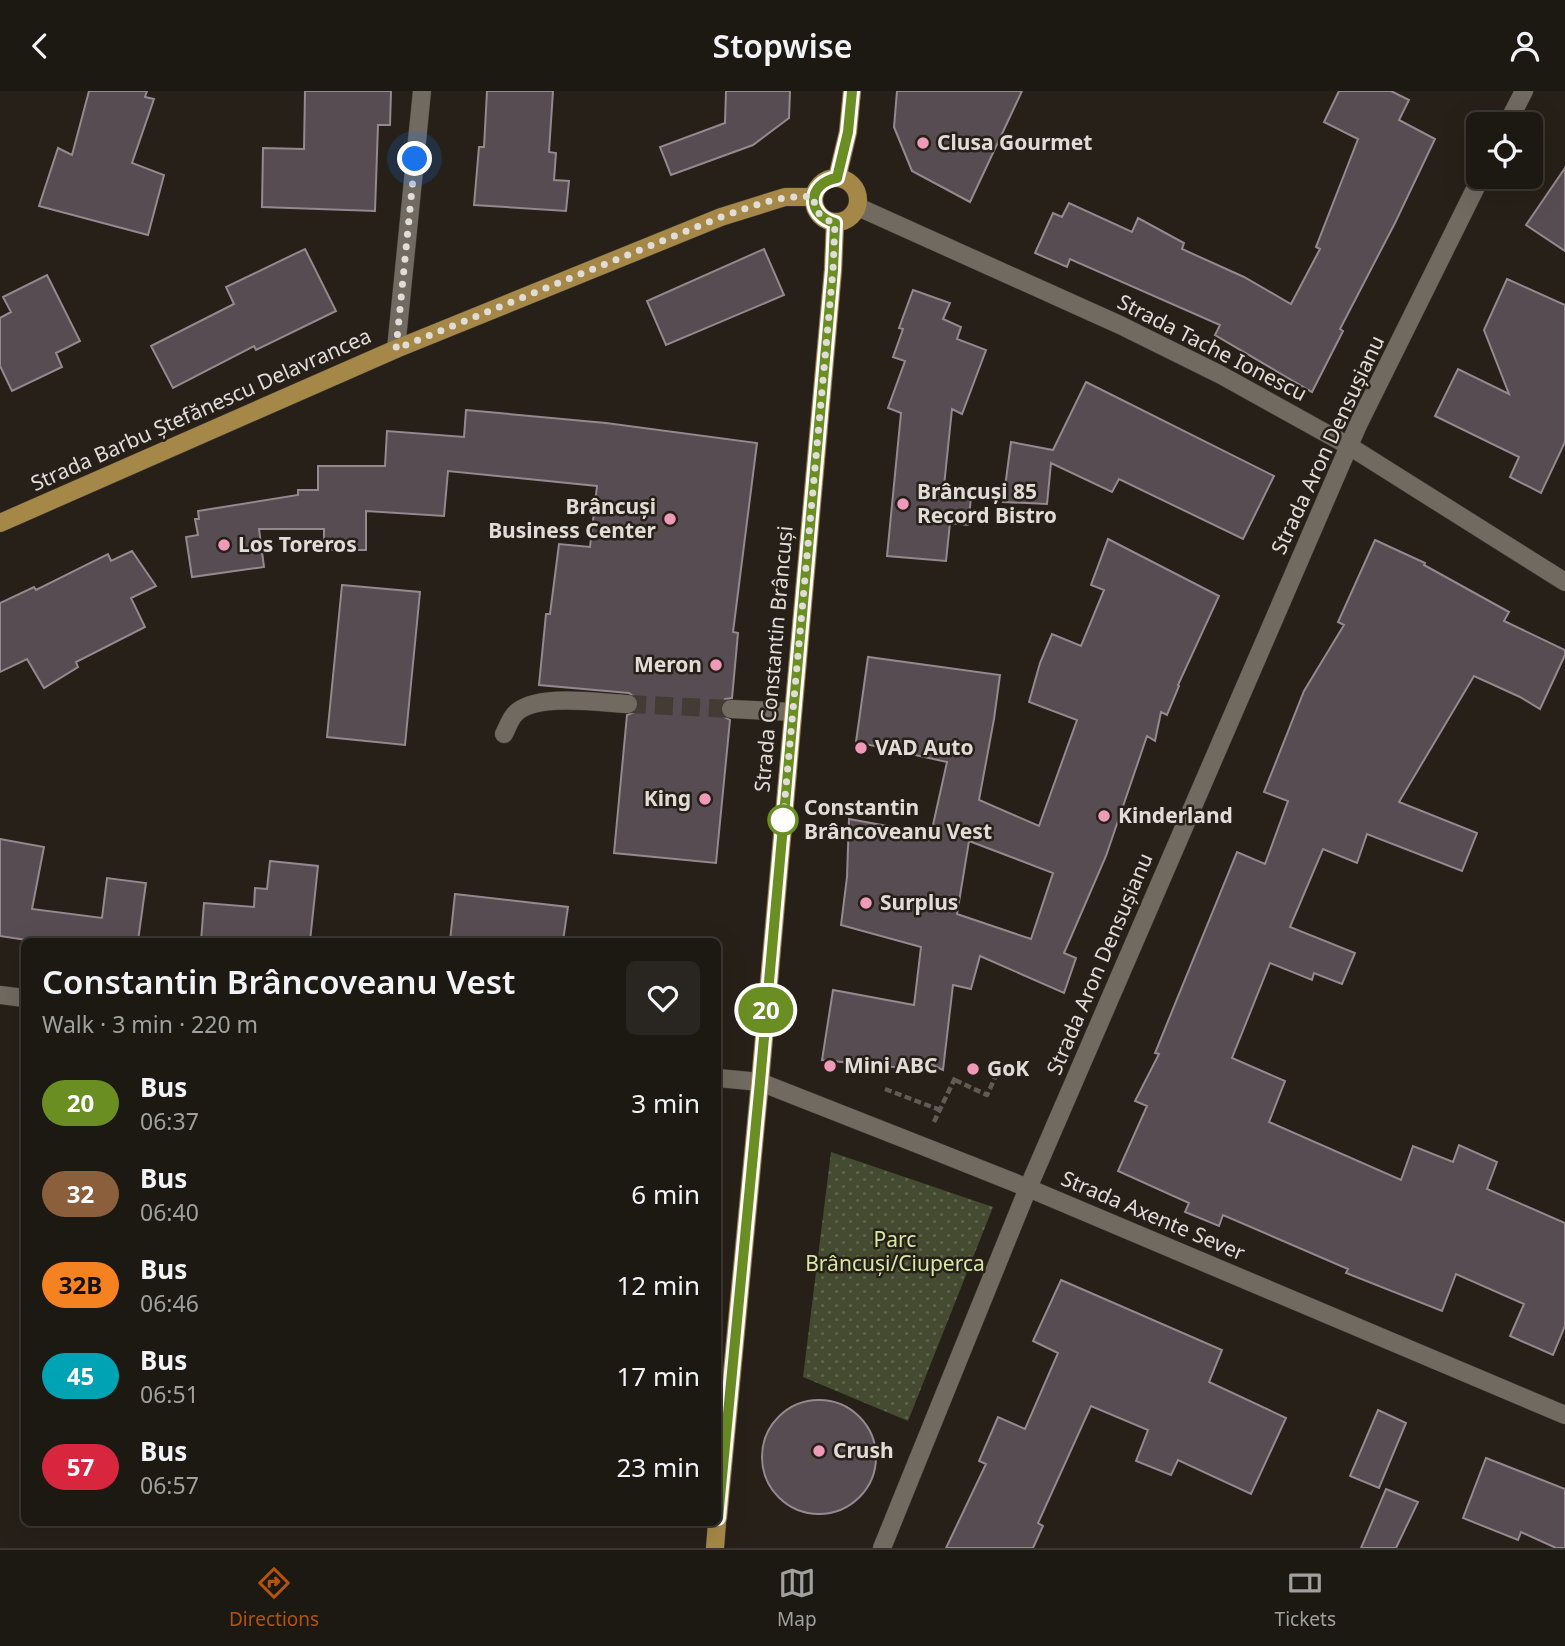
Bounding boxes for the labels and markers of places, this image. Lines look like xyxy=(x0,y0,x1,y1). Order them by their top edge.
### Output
place label: Clusa Gourmet xyxy=(937,128,1092,156)
marker: Clusa Gourmet xyxy=(915,135,931,151)
place label: Brâncuși 85 Record Bistro xyxy=(917,477,1057,529)
place label: Brâncuși Business Center xyxy=(488,492,657,544)
marker: Brâncuși 85 Record Bistro xyxy=(895,496,911,512)
marker: Brâncuși Business Center xyxy=(662,511,678,527)
place label: Los Toreros xyxy=(238,530,357,558)
marker: Los Toreros xyxy=(216,537,232,553)
place label: Meron xyxy=(634,650,702,678)
marker: Meron xyxy=(708,657,724,673)
place label: VAD Auto xyxy=(875,733,974,761)
marker: VAD Auto xyxy=(853,740,869,756)
place label: King xyxy=(644,784,691,812)
marker: King xyxy=(697,791,713,807)
place label: Constantin Brâncoveanu Vest xyxy=(804,793,992,845)
place label: Kinderland xyxy=(1118,801,1233,829)
marker: Constantin Brâncoveanu Vest xyxy=(768,805,798,835)
marker: Kinderland xyxy=(1096,808,1112,824)
place label: Surplus xyxy=(880,888,958,916)
marker: Surplus xyxy=(858,895,874,911)
place label: Mini ABC xyxy=(844,1051,937,1079)
place label: GoK xyxy=(987,1054,1029,1082)
marker: Mini ABC xyxy=(822,1058,838,1074)
marker: GoK xyxy=(965,1061,981,1077)
place label: Crush xyxy=(833,1436,894,1464)
marker: Crush xyxy=(811,1443,827,1459)

